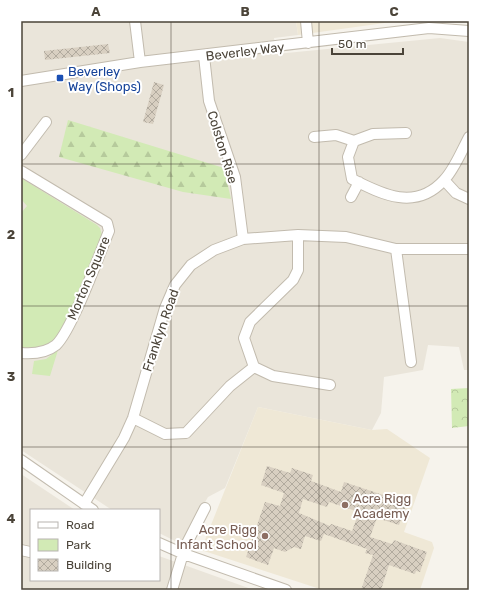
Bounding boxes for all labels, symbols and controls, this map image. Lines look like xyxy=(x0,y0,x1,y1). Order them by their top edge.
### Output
text: A xyxy=(91,4,101,19)
text: B xyxy=(240,4,250,19)
text: C xyxy=(389,4,399,19)
scale bar xyxy=(332,30,403,56)
text: 50 m xyxy=(338,37,366,51)
street label: Beverley Way xyxy=(205,39,285,64)
place label: Beverley Way (Shops) xyxy=(68,64,141,94)
marker: Beverley Way (Shops) xyxy=(55,73,65,83)
text: 1 xyxy=(8,85,14,100)
street label: Colston Rise xyxy=(204,109,241,185)
text: 2 xyxy=(7,227,15,242)
street label: Morton Square xyxy=(64,234,113,322)
street label: Franklyn Road xyxy=(139,287,182,373)
text: 3 xyxy=(7,369,16,384)
place label: Acre Rigg Academy xyxy=(353,491,411,521)
marker: Acre Rigg Academy xyxy=(340,500,350,510)
legend xyxy=(30,509,160,581)
text: 4 xyxy=(7,511,16,526)
text: Road xyxy=(66,518,94,532)
place label: Acre Rigg Infant School xyxy=(176,522,257,552)
marker: Acre Rigg Infant School xyxy=(260,531,270,541)
text: Park xyxy=(66,538,92,552)
text: Building xyxy=(66,558,112,572)

